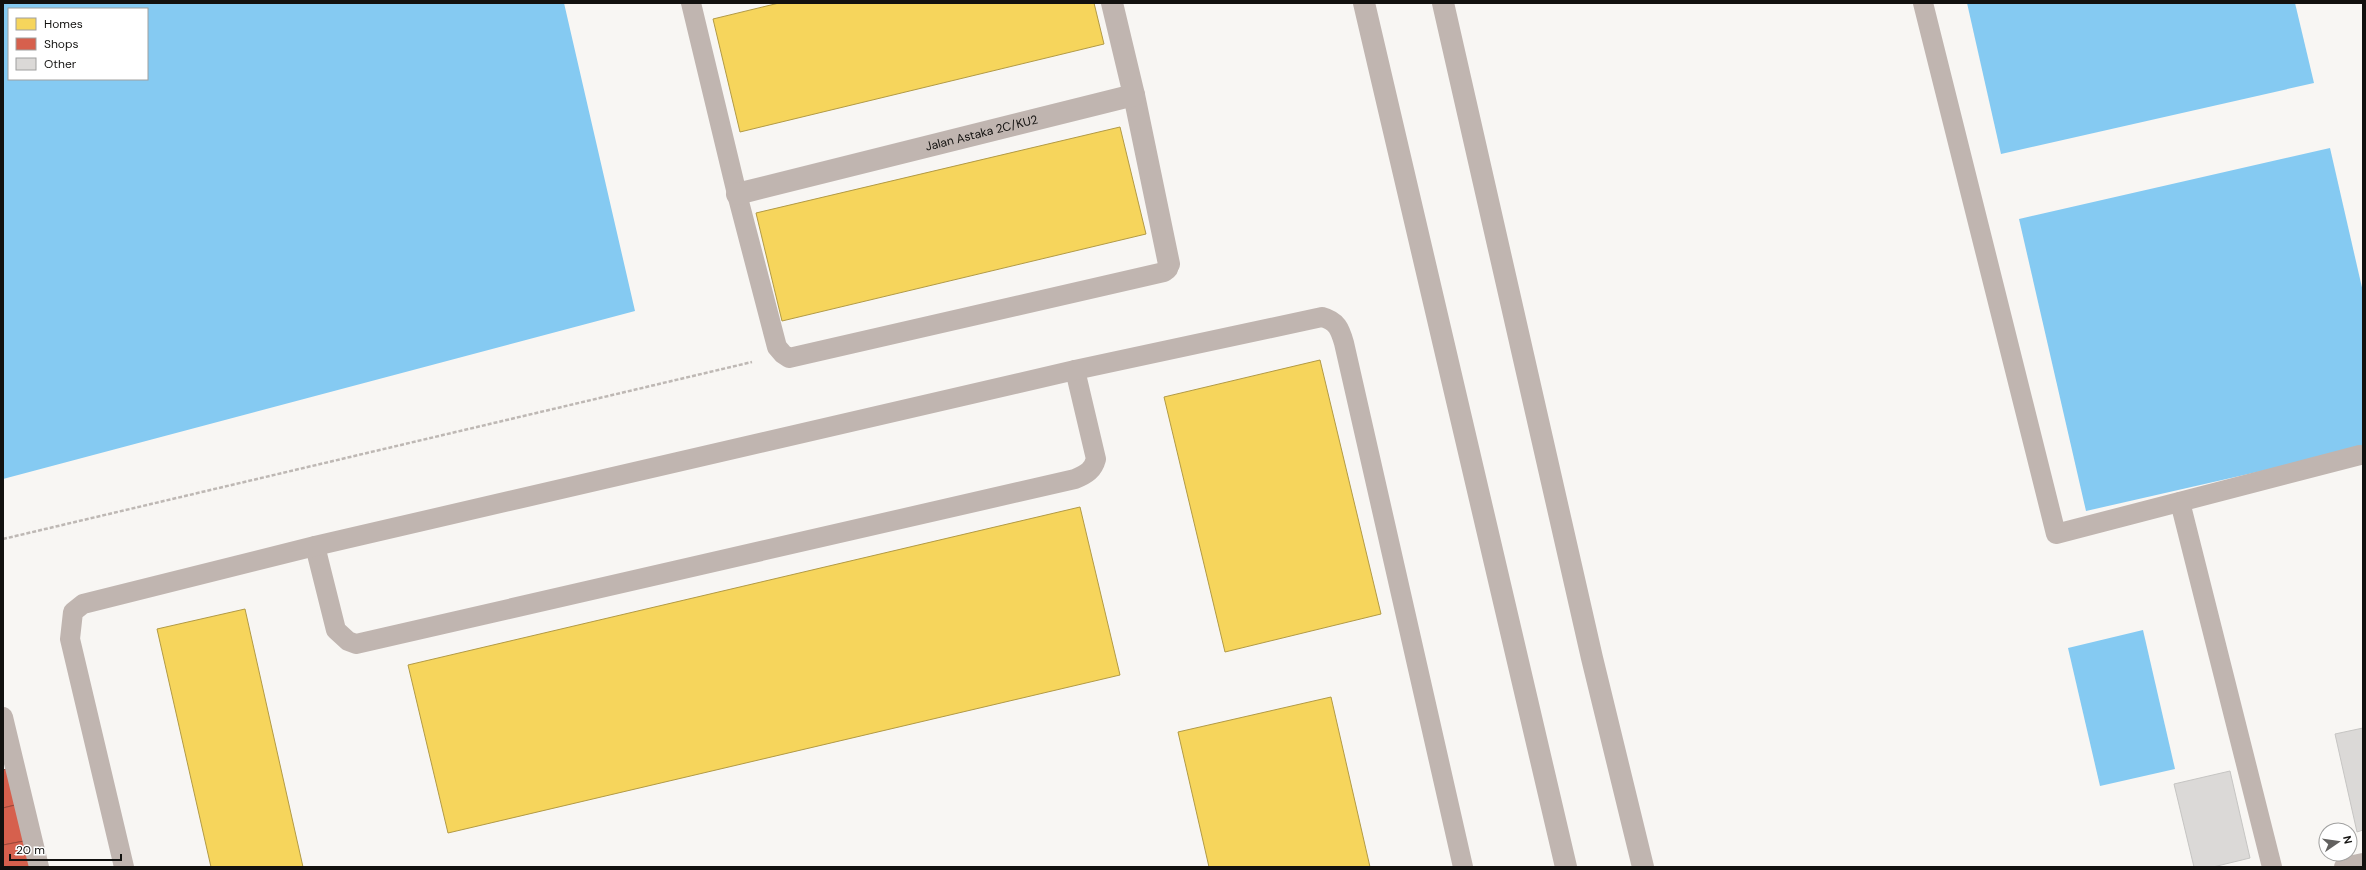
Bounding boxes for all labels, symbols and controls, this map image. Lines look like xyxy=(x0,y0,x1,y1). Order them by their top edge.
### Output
legend xyxy=(8,8,148,80)
text: Homes xyxy=(44,16,83,32)
text: Shops xyxy=(44,36,79,52)
text: Other xyxy=(44,56,77,72)
street label: Jalan Astaka 2C/KU2 xyxy=(924,111,1039,155)
north arrow xyxy=(2318,822,2358,862)
text: N xyxy=(2340,834,2355,845)
scale bar xyxy=(10,836,121,862)
text: 20 m xyxy=(16,842,45,858)

